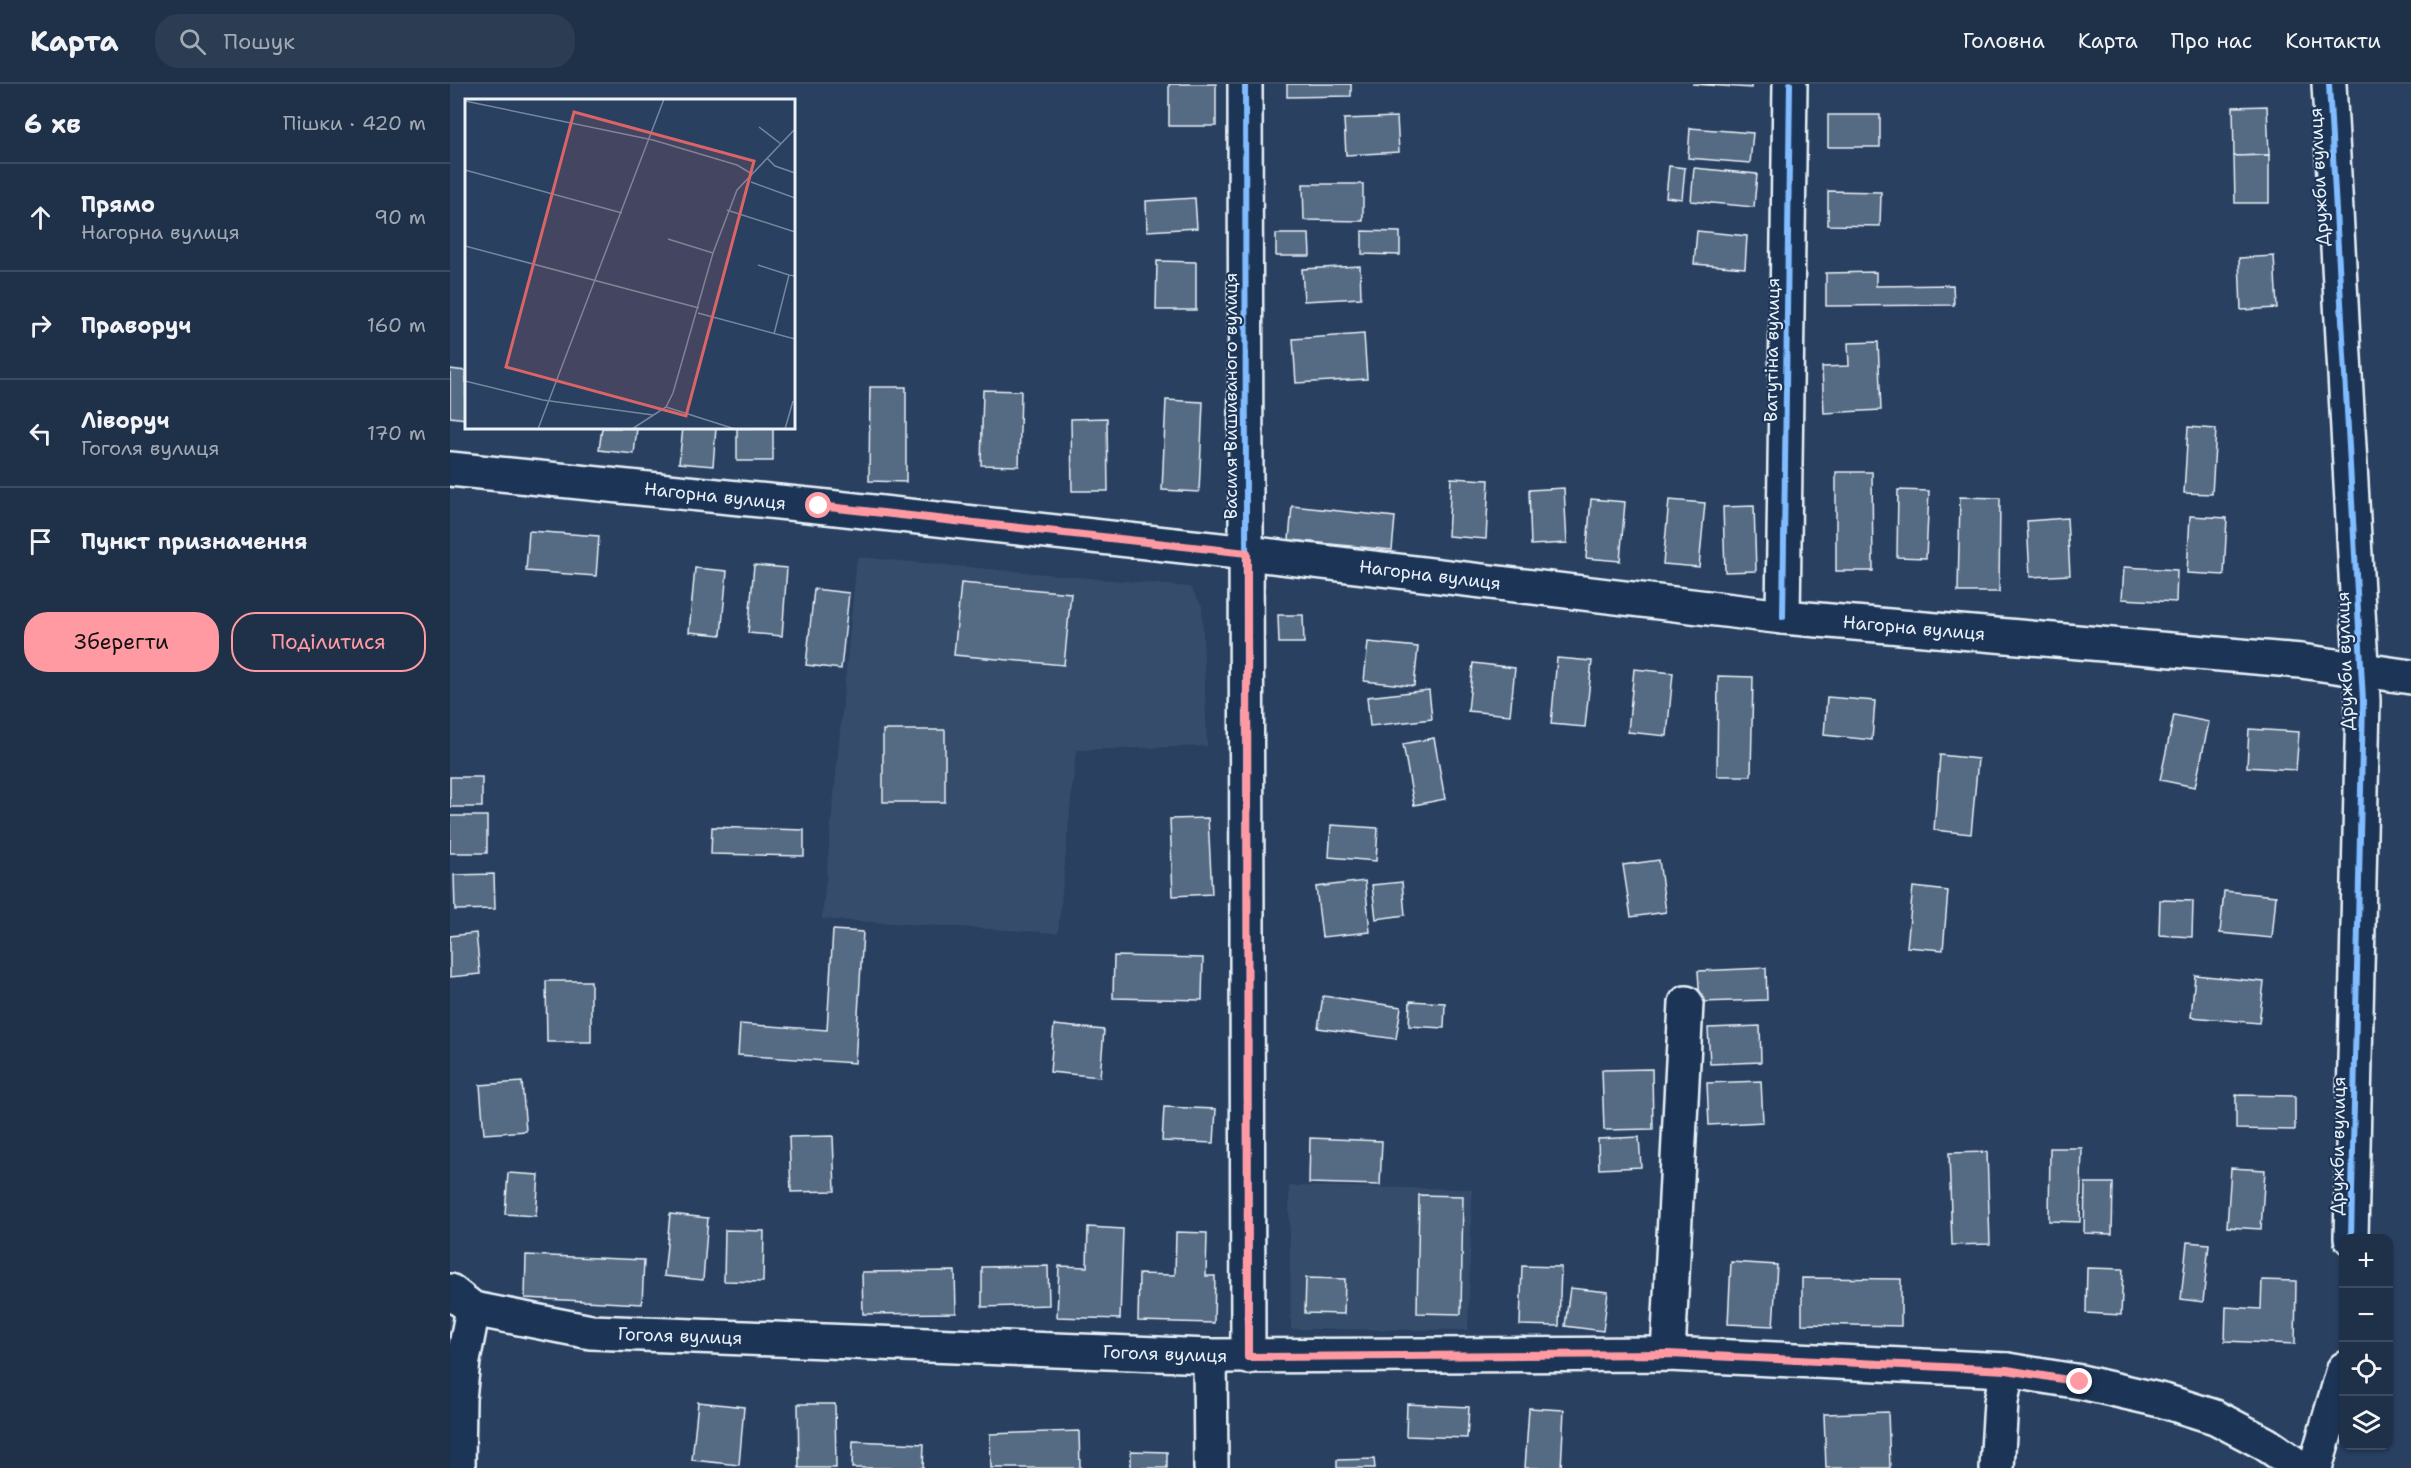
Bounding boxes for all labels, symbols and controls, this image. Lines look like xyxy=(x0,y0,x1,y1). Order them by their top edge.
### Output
search box xyxy=(155,14,575,68)
text: Карта xyxy=(30,22,119,60)
icon: search xyxy=(176,25,209,58)
text: Пошук xyxy=(224,27,295,56)
text: Головна xyxy=(1963,27,2045,55)
text: Карта xyxy=(2078,27,2138,55)
text: Про нас xyxy=(2171,27,2252,55)
text: Контакти xyxy=(2285,27,2381,55)
inset map xyxy=(465,99,795,429)
text: 6 хв xyxy=(24,106,81,141)
street label: Дружби вулиця xyxy=(2303,107,2335,247)
text: Пішки · 420 m xyxy=(283,110,426,136)
text: Прямо xyxy=(81,190,155,219)
icon: ahead xyxy=(24,201,57,234)
text: 90 m xyxy=(374,204,426,230)
text: Нагорна вулиця xyxy=(81,219,240,245)
street label: Василя Вишиваного вулиця xyxy=(1219,273,1243,519)
street label: Ватутіна вулиця xyxy=(1759,278,1785,422)
icon: right xyxy=(24,309,57,342)
text: Праворуч xyxy=(81,311,191,340)
text: 160 m xyxy=(367,312,426,338)
text: Ліворуч xyxy=(81,406,169,435)
icon: left xyxy=(24,417,57,450)
text: 170 m xyxy=(367,420,426,446)
text: Гоголя вулиця xyxy=(81,435,219,461)
street label: Нагорна вулиця xyxy=(643,477,787,515)
route start xyxy=(805,492,831,518)
icon: arrive xyxy=(24,525,57,558)
text: Пункт призначення xyxy=(81,527,308,556)
street label: Нагорна вулиця xyxy=(1358,554,1502,596)
street label: Дружби вулиця xyxy=(2331,591,2359,731)
street label: Нагорна вулиця xyxy=(1842,610,1986,646)
button: Зберегти xyxy=(24,612,219,672)
button: Поділитися xyxy=(231,612,426,672)
street label: Дружби вулиця xyxy=(2325,1076,2351,1216)
map controls xyxy=(2339,1234,2393,1450)
button: + xyxy=(2339,1234,2393,1288)
button: − xyxy=(2339,1288,2393,1342)
street label: Гоголя вулиця xyxy=(617,1322,743,1350)
street label: Гоголя вулиця xyxy=(1102,1340,1228,1368)
button: locate xyxy=(2339,1342,2393,1396)
route end xyxy=(2066,1368,2092,1394)
button: layers xyxy=(2339,1396,2393,1450)

